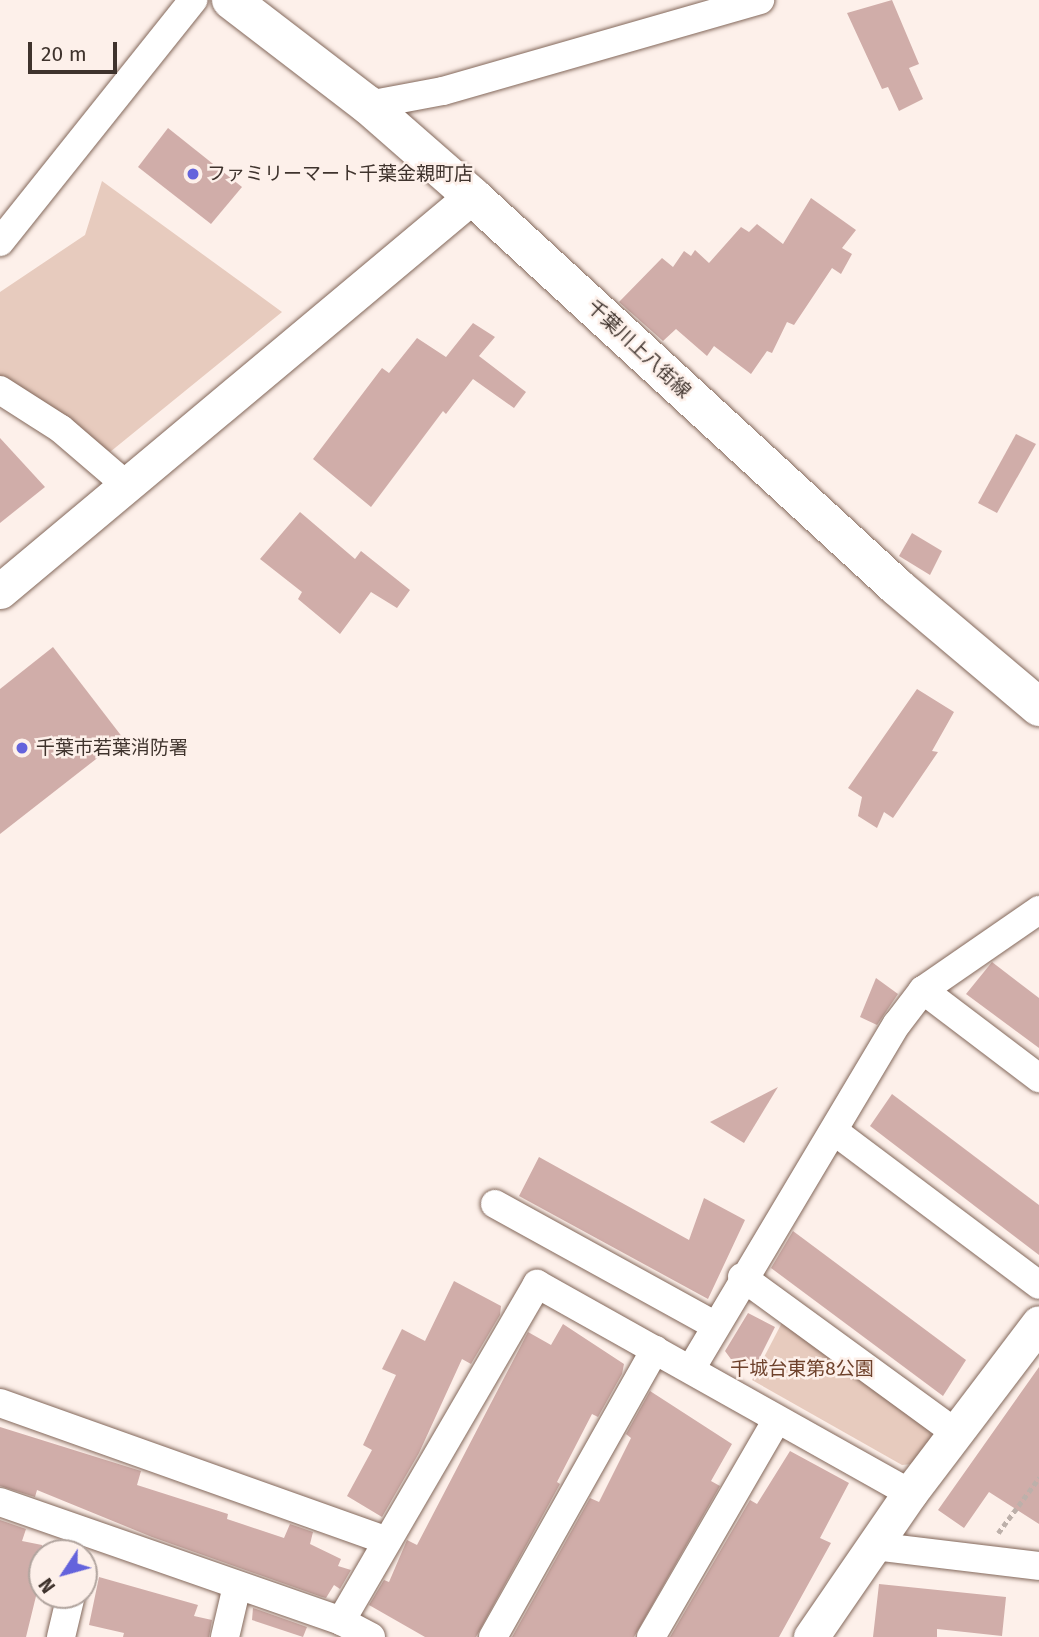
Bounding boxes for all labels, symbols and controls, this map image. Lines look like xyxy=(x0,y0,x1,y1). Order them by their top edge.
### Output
scale bar xyxy=(32,28,121,72)
text: 20 m xyxy=(41,41,87,67)
place label: ファミリーマート千葉金親町店 xyxy=(207,163,473,185)
marker: ファミリーマート千葉金親町店 xyxy=(185,166,201,182)
street label: 千葉川上八街線 xyxy=(583,295,695,403)
place label: 千葉市若葉消防署 xyxy=(36,737,188,759)
marker: 千葉市若葉消防署 xyxy=(14,740,30,756)
park label: 千城台東第8公園 xyxy=(730,1358,874,1380)
north arrow xyxy=(28,1539,98,1609)
text: N xyxy=(34,1574,60,1597)

